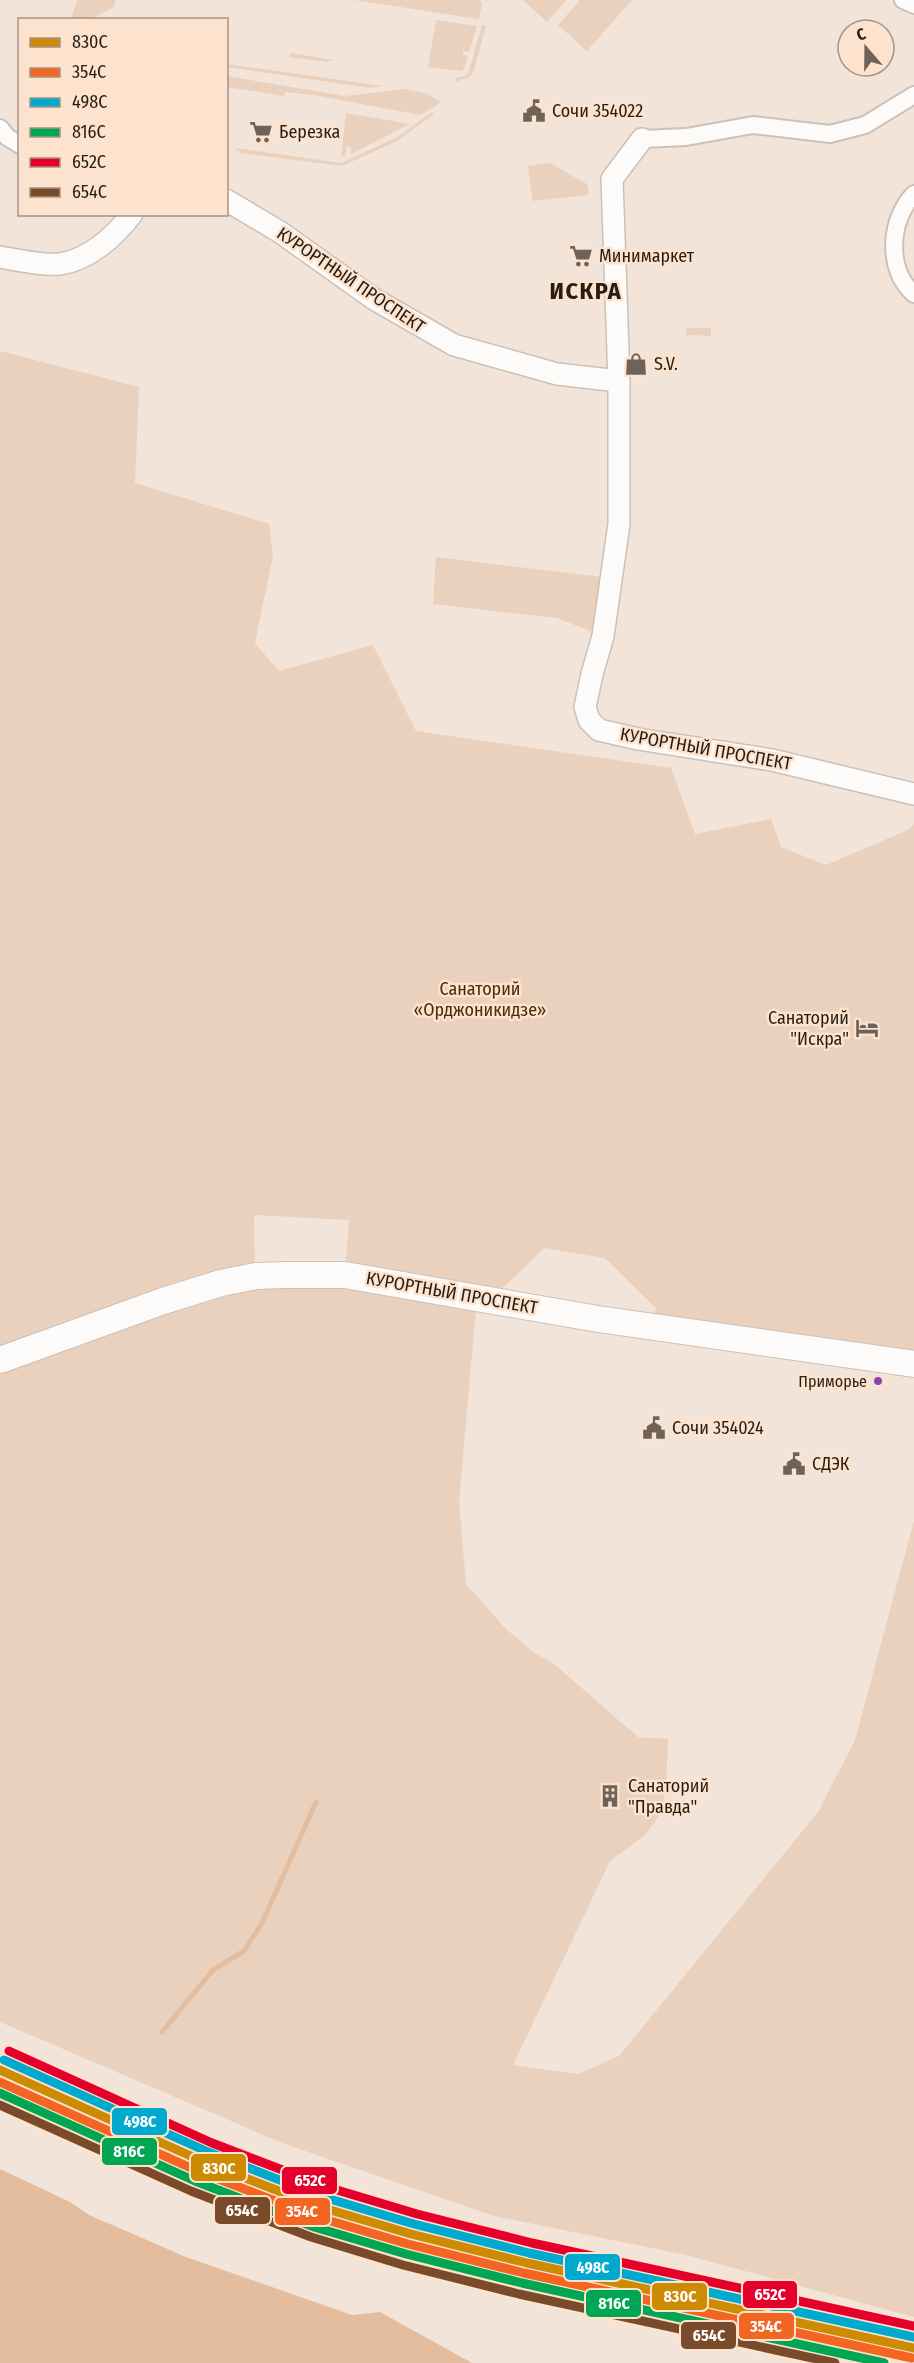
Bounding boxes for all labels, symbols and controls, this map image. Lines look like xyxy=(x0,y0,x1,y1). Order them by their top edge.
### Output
legend xyxy=(18,18,228,216)
north arrow xyxy=(836,18,896,78)
text: С xyxy=(854,24,869,45)
text: 830С xyxy=(72,31,108,53)
text: 354С xyxy=(72,61,106,83)
text: 498С xyxy=(72,91,107,113)
public building icon: Сочи 354022 xyxy=(521,98,547,124)
place label: Сочи 354022 xyxy=(552,100,643,122)
supermarket icon: Березка xyxy=(248,119,274,145)
text: 816С xyxy=(72,121,106,143)
place label: Березка xyxy=(279,121,341,143)
text: 652С xyxy=(72,151,106,173)
text: 654С xyxy=(72,181,107,203)
street label: КУРОРТНЫЙ ПРОСПЕКТ xyxy=(273,222,430,338)
supermarket icon: Минимаркет xyxy=(568,243,594,269)
place label: Минимаркет xyxy=(599,245,695,267)
district label: ИСКРА xyxy=(550,277,622,305)
shop icon: S.V. xyxy=(623,351,649,377)
place label: S.V. xyxy=(654,353,678,375)
street label: КУРОРТНЫЙ ПРОСПЕКТ xyxy=(619,723,794,775)
park label: Санаторий «Орджоникидзе» xyxy=(414,978,546,1021)
place label: Санаторий "Искра" xyxy=(768,1007,849,1050)
hotel icon: Санаторий "Искра" xyxy=(854,1015,880,1041)
street label: КУРОРТНЫЙ ПРОСПЕКТ xyxy=(365,1267,540,1319)
place label: Приморье xyxy=(798,1372,867,1391)
marker: Приморье xyxy=(872,1375,884,1387)
public building icon: Сочи 354024 xyxy=(641,1415,667,1441)
place label: Сочи 354024 xyxy=(672,1417,764,1439)
public building icon: СДЭК xyxy=(781,1451,807,1477)
place label: СДЭК xyxy=(812,1453,850,1475)
place label: Санаторий "Правда" xyxy=(628,1775,709,1818)
building icon: Санаторий "Правда" xyxy=(597,1783,623,1809)
line badge: 498С xyxy=(111,2107,168,2136)
text: 498С xyxy=(123,2112,157,2131)
line badge: 816С xyxy=(101,2137,158,2166)
text: 816С xyxy=(113,2142,145,2161)
line badge: 830С xyxy=(190,2153,247,2182)
text: 830С xyxy=(202,2159,236,2178)
line badge: 652С xyxy=(281,2166,338,2195)
text: 652С xyxy=(294,2171,326,2190)
line badge: 654С xyxy=(214,2196,271,2225)
line badge: 354С xyxy=(274,2197,331,2226)
text: 654С xyxy=(226,2201,259,2220)
text: 354С xyxy=(285,2202,319,2221)
line badge: 498С xyxy=(564,2253,621,2281)
text: 498С xyxy=(576,2258,610,2277)
line badge: 652С xyxy=(742,2280,798,2309)
line badge: 830С xyxy=(651,2282,708,2311)
text: 652С xyxy=(754,2285,786,2304)
text: 830С xyxy=(663,2287,697,2306)
line badge: 816С xyxy=(585,2289,642,2318)
text: 816С xyxy=(598,2294,630,2313)
line badge: 354С xyxy=(738,2312,795,2340)
text: 354С xyxy=(749,2317,783,2336)
line badge: 654С xyxy=(680,2321,737,2350)
text: 654С xyxy=(693,2326,726,2345)

